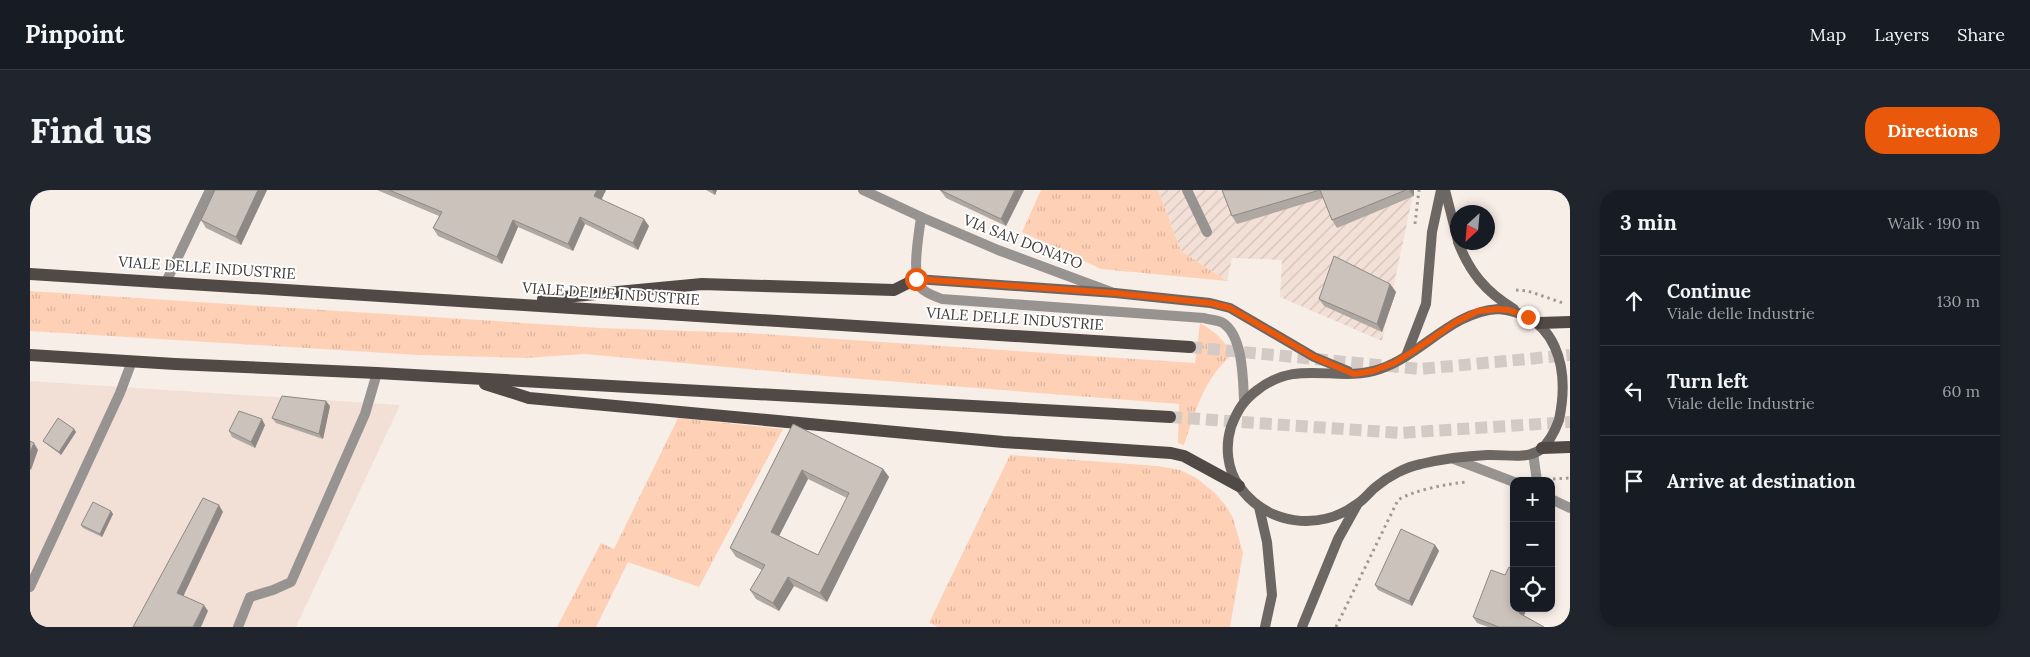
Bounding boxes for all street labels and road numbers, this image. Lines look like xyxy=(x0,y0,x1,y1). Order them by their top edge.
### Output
street label: VIA SAN DONATO xyxy=(960,210,1086,273)
street label: VIALE DELLE INDUSTRIE xyxy=(117,252,296,283)
street label: VIALE DELLE INDUSTRIE xyxy=(521,278,700,309)
street label: VIALE DELLE INDUSTRIE xyxy=(925,303,1104,334)

